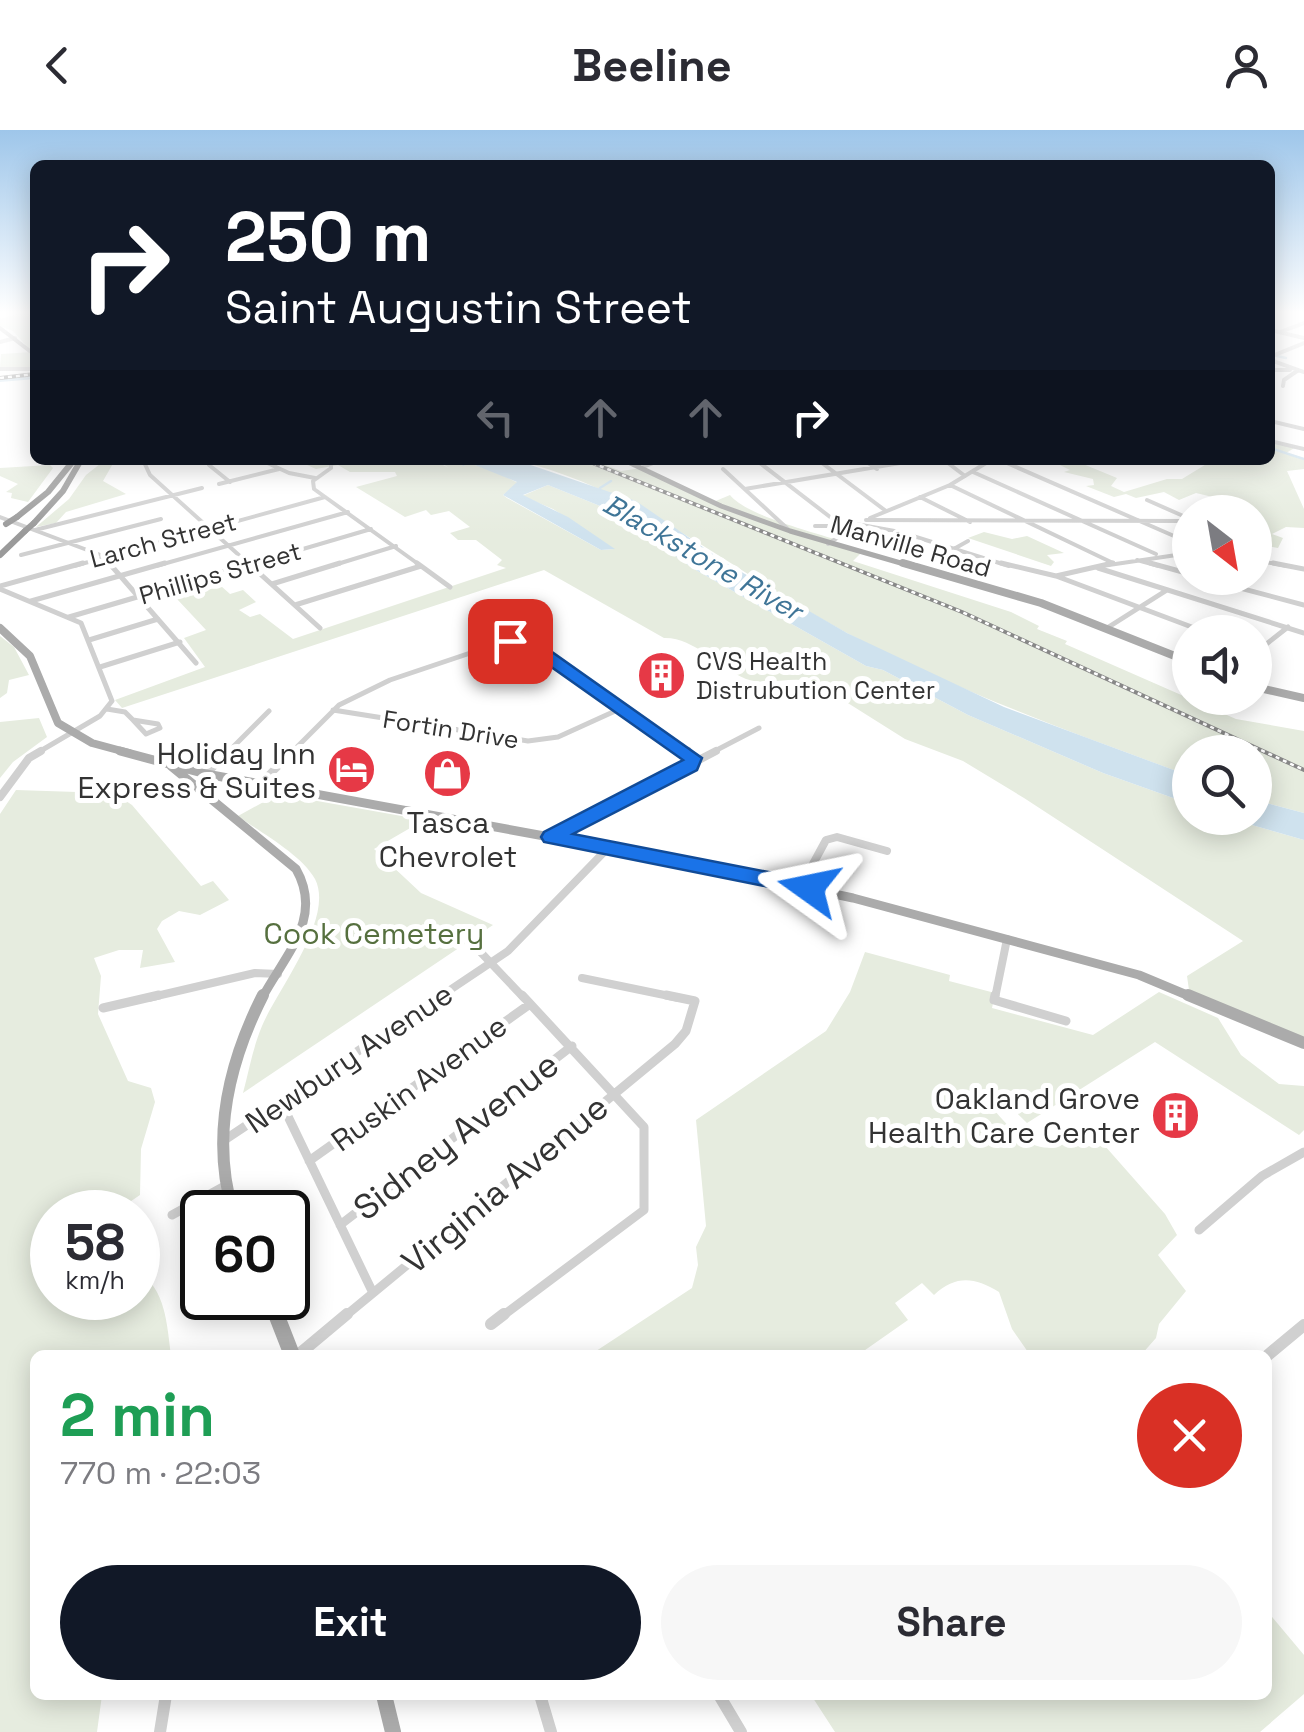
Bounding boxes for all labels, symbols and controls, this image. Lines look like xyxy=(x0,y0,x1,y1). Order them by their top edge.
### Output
text: Beeline xyxy=(572,37,732,94)
icon: back xyxy=(30,38,85,93)
icon: person xyxy=(1219,38,1274,93)
text: 250 m xyxy=(225,192,432,281)
icon: right xyxy=(60,200,190,330)
text: Saint Augustin Street xyxy=(225,279,692,336)
icon: left xyxy=(468,390,523,445)
icon: ahead xyxy=(573,390,628,445)
icon: ahead xyxy=(678,390,733,445)
icon: right xyxy=(783,390,838,445)
water label: Blackstone River xyxy=(597,485,812,630)
north arrow xyxy=(1172,495,1272,595)
map controls xyxy=(1172,495,1272,835)
street label: Larch Street xyxy=(86,505,240,575)
street label: Manville Road xyxy=(827,508,995,584)
street label: Phillips Street xyxy=(135,535,305,611)
pin xyxy=(468,599,553,684)
icon: arrive xyxy=(483,614,538,669)
button: sound xyxy=(1172,615,1272,715)
place label: CVS Health Distrubution Center xyxy=(696,645,935,706)
building icon: CVS Health Distrubution Center xyxy=(635,649,687,701)
street label: Fortin Drive xyxy=(381,702,521,756)
place label: Holiday Inn Express & Suites xyxy=(77,734,316,807)
button: search xyxy=(1172,735,1272,835)
hotel icon: Holiday Inn Express & Suites xyxy=(325,744,377,796)
shop icon: Tasca Chevrolet xyxy=(422,747,474,799)
place label: Tasca Chevrolet xyxy=(379,803,517,876)
position arrow xyxy=(757,836,861,940)
park label: Cook Cemetery xyxy=(264,914,484,953)
street label: Newbury Avenue xyxy=(238,974,460,1142)
street label: Ruskin Avenue xyxy=(323,1006,515,1160)
street label: Sidney Avenue xyxy=(345,1042,567,1230)
place label: Oakland Grove Health Care Center xyxy=(868,1079,1140,1152)
street label: Virginia Avenue xyxy=(393,1085,617,1283)
building icon: Oakland Grove Health Care Center xyxy=(1149,1089,1201,1141)
speed limit sign: 60 xyxy=(180,1190,310,1320)
text: 58 xyxy=(65,1211,125,1275)
text: km/h xyxy=(65,1264,125,1296)
text: 2 min xyxy=(60,1377,215,1454)
button: close xyxy=(1137,1383,1242,1488)
text: 770 m · 22:03 xyxy=(60,1453,261,1493)
button: Exit xyxy=(60,1565,641,1680)
button: Share xyxy=(661,1565,1242,1680)

